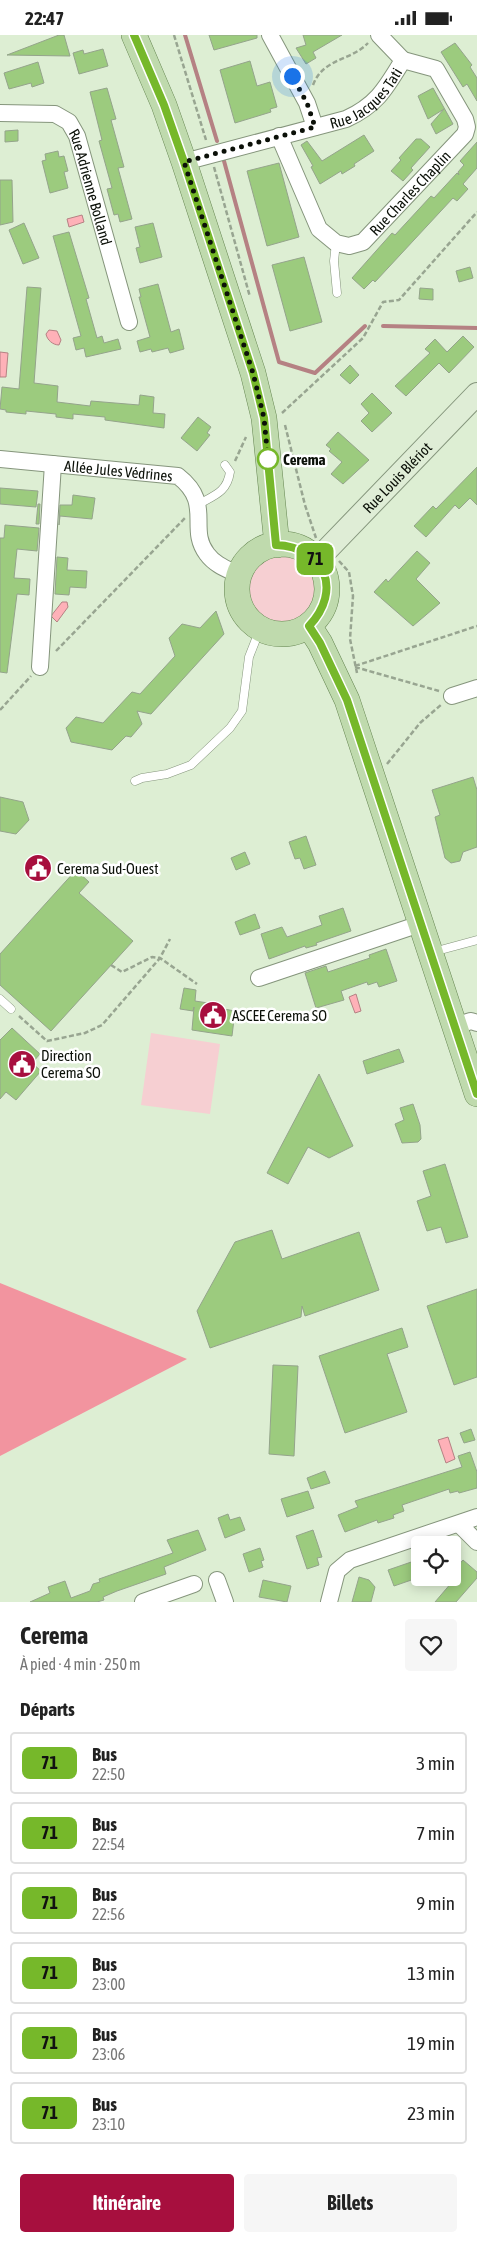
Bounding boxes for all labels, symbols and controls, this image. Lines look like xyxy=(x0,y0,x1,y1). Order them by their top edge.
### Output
text: 22:47 xyxy=(25,7,64,29)
your location xyxy=(280,64,305,89)
street label: Rue Jacques Tati xyxy=(328,65,405,131)
street label: Rue Adrienne Bolland xyxy=(66,126,116,247)
street label: Rue Charles Chaplin xyxy=(366,147,454,238)
street label: Rue Louis Blériot xyxy=(359,438,435,516)
marker: Cerema xyxy=(257,448,279,470)
place label: Cerema xyxy=(283,451,326,468)
street label: Allée Jules Védrines xyxy=(63,457,173,484)
line badge: 71 xyxy=(292,543,338,575)
text: 71 xyxy=(307,548,323,569)
public building icon: Cerema Sud-Ouest xyxy=(23,853,53,883)
place label: Cerema Sud-Ouest xyxy=(57,860,158,877)
public building icon: ASCEE Cerema SO xyxy=(198,1000,228,1030)
place label: ASCEE Cerema SO xyxy=(232,1007,327,1024)
place label: Direction Cerema SO xyxy=(41,1047,101,1081)
public building icon: Direction Cerema SO xyxy=(7,1049,37,1079)
map controls xyxy=(411,1536,461,1586)
button: locate xyxy=(411,1536,461,1586)
button: heart xyxy=(405,1619,457,1671)
text: Cerema xyxy=(20,1622,88,1649)
text: À pied · 4 min · 250 m xyxy=(20,1655,141,1673)
text: Départs xyxy=(20,1698,75,1720)
text: Bus xyxy=(92,1743,117,1765)
text: 71 xyxy=(41,1752,58,1773)
text: 3 min xyxy=(416,1752,455,1774)
text: 22:50 xyxy=(92,1765,125,1783)
text: Bus xyxy=(92,1813,117,1835)
text: 71 xyxy=(41,1822,58,1843)
text: 7 min xyxy=(416,1822,455,1844)
text: 22:54 xyxy=(92,1835,125,1853)
text: Bus xyxy=(92,1883,117,1905)
text: 71 xyxy=(41,1892,58,1913)
text: 9 min xyxy=(416,1892,455,1914)
text: 22:56 xyxy=(92,1905,125,1923)
text: Bus xyxy=(92,1953,117,1975)
text: 71 xyxy=(41,1962,58,1983)
text: 13 min xyxy=(407,1962,455,1984)
text: 23:00 xyxy=(92,1975,125,1993)
text: Bus xyxy=(92,2023,117,2045)
text: 71 xyxy=(41,2032,58,2053)
text: 19 min xyxy=(407,2032,455,2054)
text: 23:06 xyxy=(92,2045,125,2063)
text: Bus xyxy=(92,2093,117,2115)
text: 71 xyxy=(41,2102,58,2123)
text: 23 min xyxy=(407,2102,455,2124)
text: 23:10 xyxy=(92,2115,125,2133)
button: Itinéraire xyxy=(20,2174,234,2232)
button: Billets xyxy=(244,2174,457,2232)

